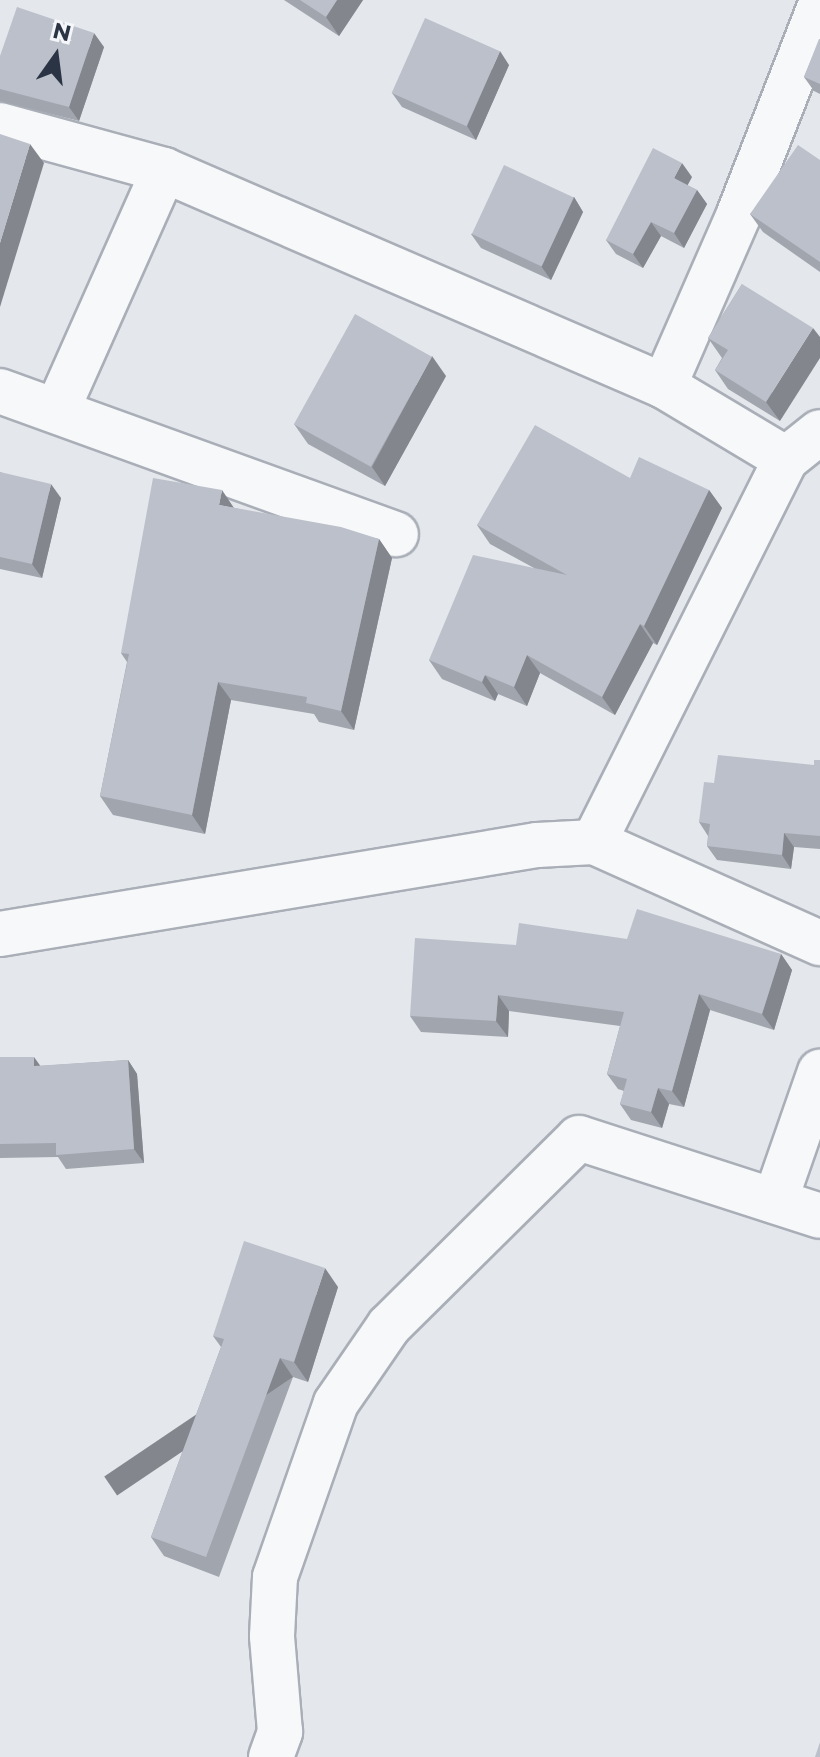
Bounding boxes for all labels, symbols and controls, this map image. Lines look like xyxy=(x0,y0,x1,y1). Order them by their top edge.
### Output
north arrow xyxy=(16,16,96,96)
text: N xyxy=(50,17,74,47)

